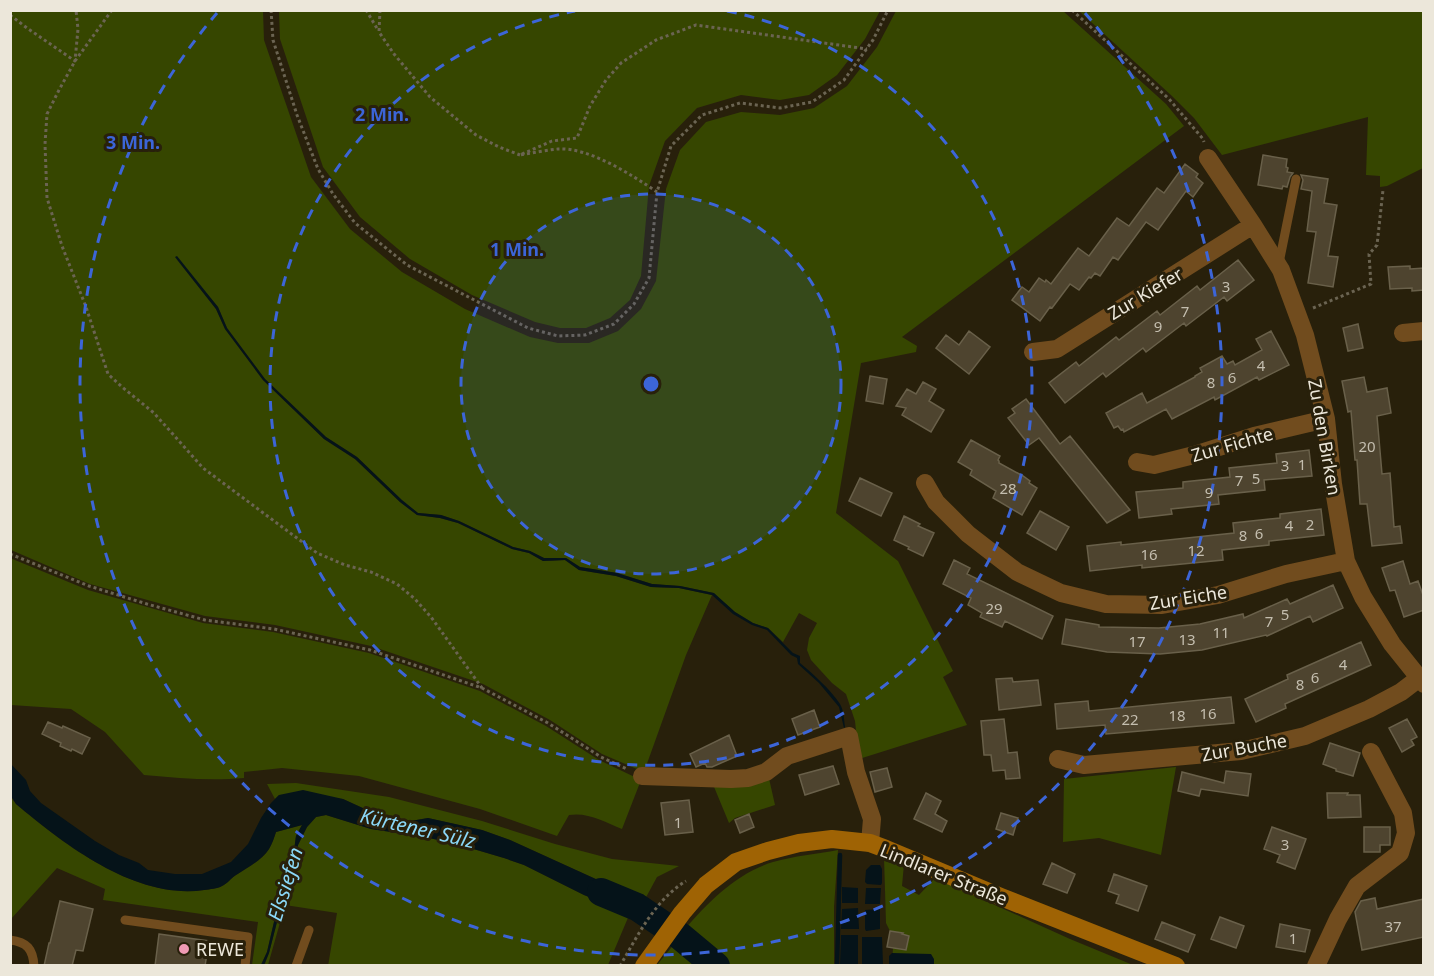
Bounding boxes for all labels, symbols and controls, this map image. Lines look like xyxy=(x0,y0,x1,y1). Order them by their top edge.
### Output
text: 2 Min. xyxy=(355,102,409,126)
text: 3 Min. xyxy=(106,130,160,154)
text: 1 Min. xyxy=(490,237,544,261)
street label: Zur Kiefer xyxy=(1103,261,1187,325)
house number: 3 xyxy=(1222,276,1230,296)
house number: 7 xyxy=(1181,301,1189,321)
house number: 9 xyxy=(1154,316,1162,336)
house number: 4 xyxy=(1257,355,1266,375)
house number: 6 xyxy=(1228,367,1236,387)
house number: 8 xyxy=(1207,372,1215,392)
centre of rings xyxy=(641,374,661,394)
street label: Zu den Birken xyxy=(1303,377,1347,497)
street label: Zur Fichte xyxy=(1188,421,1276,467)
house number: 20 xyxy=(1358,436,1376,456)
house number: 1 xyxy=(1298,454,1306,474)
house number: 3 xyxy=(1281,455,1289,475)
house number: 5 xyxy=(1252,468,1260,488)
house number: 7 xyxy=(1235,470,1243,490)
house number: 28 xyxy=(999,478,1017,498)
house number: 9 xyxy=(1205,482,1213,502)
house number: 2 xyxy=(1306,514,1314,534)
house number: 4 xyxy=(1285,515,1294,535)
house number: 6 xyxy=(1255,523,1263,543)
house number: 8 xyxy=(1239,525,1247,545)
house number: 12 xyxy=(1187,540,1205,560)
house number: 16 xyxy=(1140,544,1158,564)
street label: Zur Eiche xyxy=(1148,579,1228,615)
house number: 29 xyxy=(985,598,1003,618)
house number: 5 xyxy=(1281,604,1289,624)
house number: 7 xyxy=(1265,611,1273,631)
house number: 11 xyxy=(1212,622,1230,642)
house number: 13 xyxy=(1178,629,1196,649)
house number: 17 xyxy=(1128,631,1146,651)
house number: 4 xyxy=(1339,654,1348,674)
house number: 6 xyxy=(1311,667,1319,687)
house number: 8 xyxy=(1296,674,1304,694)
house number: 16 xyxy=(1199,703,1217,723)
house number: 18 xyxy=(1168,705,1186,725)
house number: 22 xyxy=(1121,709,1139,729)
street label: Zur Buche xyxy=(1199,728,1289,766)
water label: Kürtener Sülz xyxy=(358,802,479,854)
house number: 1 xyxy=(674,812,682,832)
house number: 3 xyxy=(1281,834,1289,854)
street label: Lindlarer Straße xyxy=(877,838,1011,910)
water label: Elssiefen xyxy=(261,844,309,924)
house number: 37 xyxy=(1384,916,1402,936)
house number: 1 xyxy=(1289,928,1297,948)
place label: REWE xyxy=(196,937,244,961)
marker: REWE xyxy=(177,942,191,956)

